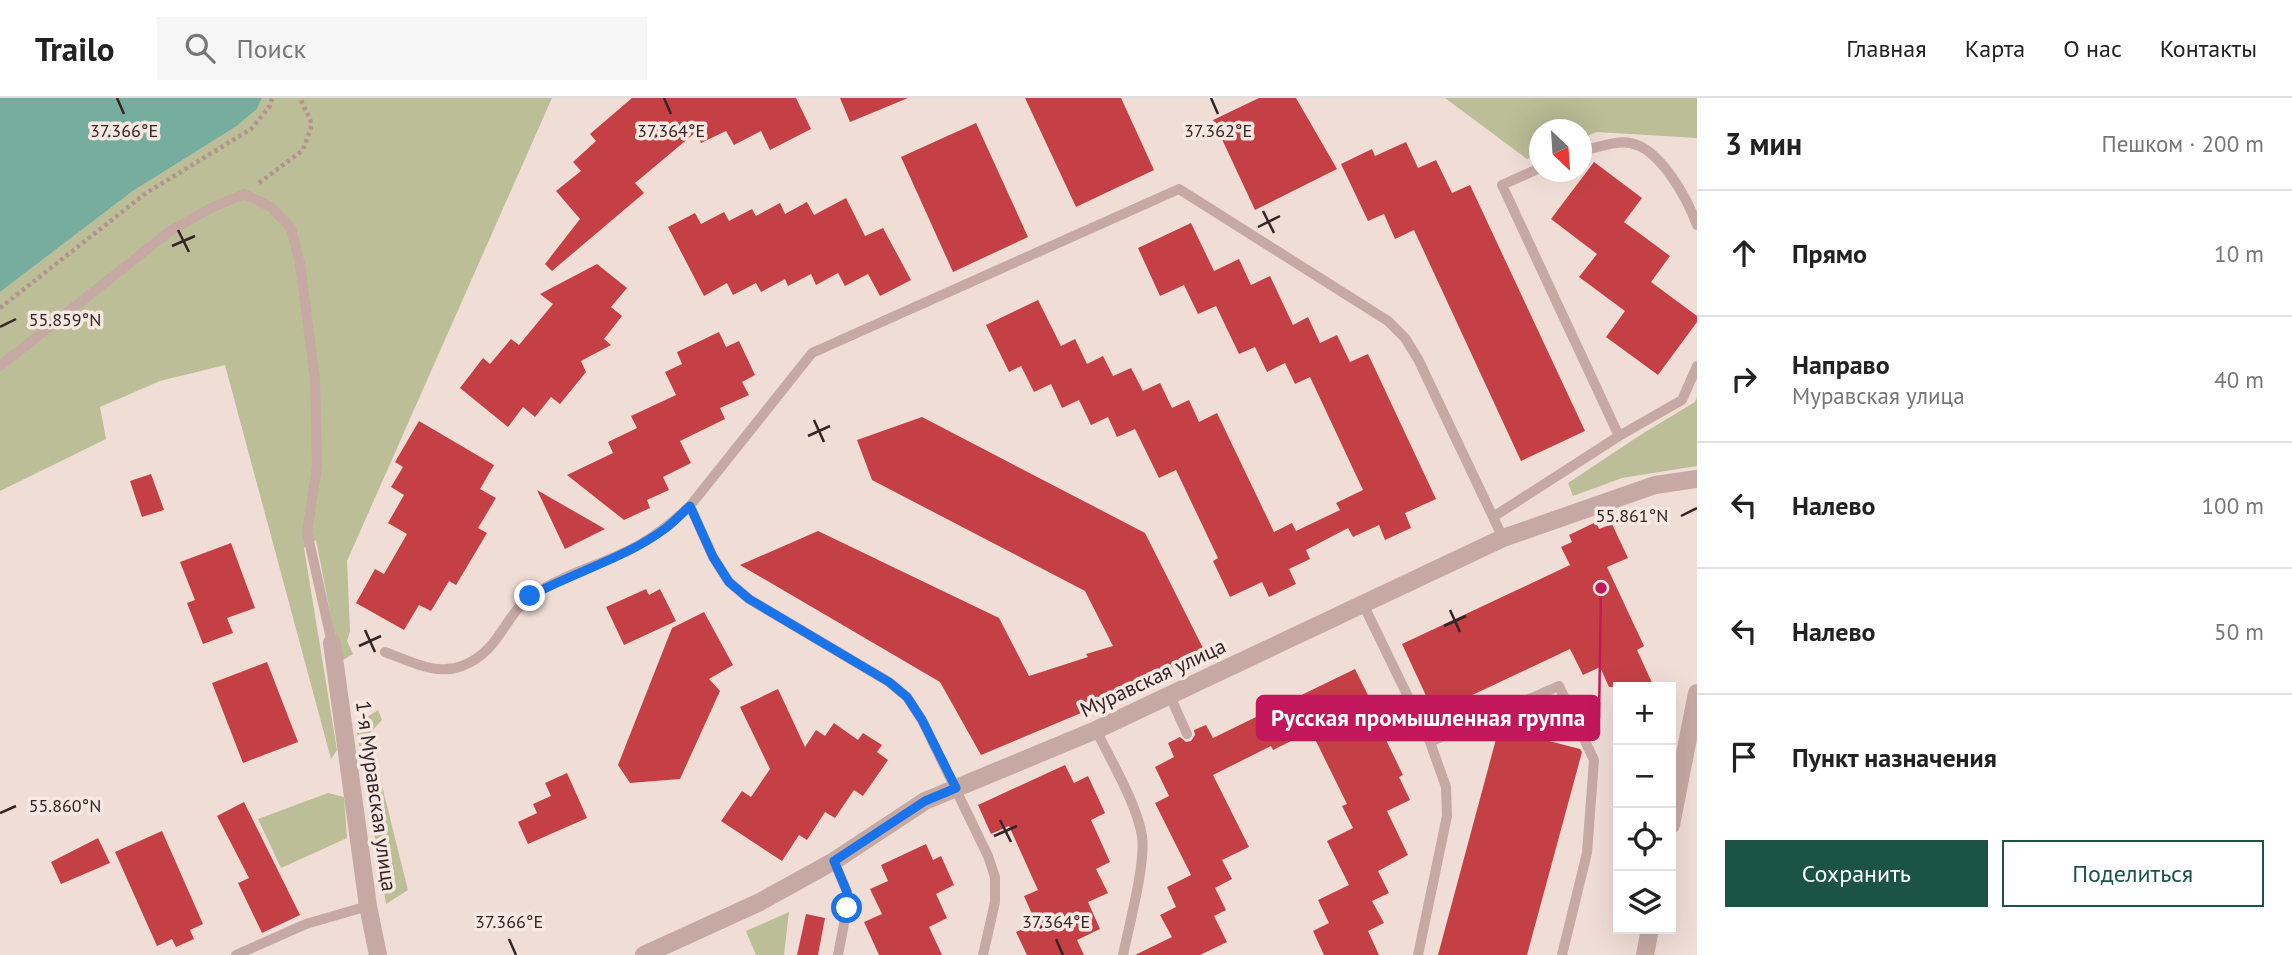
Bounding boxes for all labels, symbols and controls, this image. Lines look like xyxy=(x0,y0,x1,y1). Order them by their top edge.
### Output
search box xyxy=(157,17,647,80)
text: Trailo xyxy=(35,27,115,70)
icon: search xyxy=(181,29,219,67)
text: Поиск xyxy=(237,32,306,65)
text: Главная xyxy=(1846,33,1927,64)
text: Карта xyxy=(1965,33,2025,64)
text: О нас xyxy=(2063,33,2122,64)
text: Контакты xyxy=(2160,33,2257,64)
text: 37.366°E xyxy=(90,119,158,142)
text: 37.364°E xyxy=(637,119,705,142)
text: 37.362°E xyxy=(1184,119,1252,142)
north arrow xyxy=(1529,119,1592,182)
text: 3 мин xyxy=(1725,124,1802,163)
text: Пешком · 200 m xyxy=(2101,129,2264,158)
icon: ahead xyxy=(1725,234,1763,272)
text: Прямо xyxy=(1792,237,1867,270)
text: 10 m xyxy=(2214,239,2264,268)
text: 55.859°N xyxy=(29,308,101,331)
text: Направо xyxy=(1792,348,1890,381)
icon: right xyxy=(1725,360,1763,398)
text: 40 m xyxy=(2214,365,2264,394)
text: Муравская улица xyxy=(1792,381,1965,410)
icon: left xyxy=(1725,486,1763,524)
text: Налево xyxy=(1792,489,1876,522)
text: 100 m xyxy=(2202,491,2264,520)
text: 55.861°N xyxy=(1596,504,1668,527)
route end xyxy=(514,580,545,611)
icon: left xyxy=(1725,612,1763,650)
text: Налево xyxy=(1792,615,1876,648)
text: 50 m xyxy=(2214,617,2264,646)
street label: Муравская улица xyxy=(1076,632,1230,723)
map controls xyxy=(1613,682,1676,934)
button: + xyxy=(1613,682,1676,745)
callout: Русская промышленная группа xyxy=(1257,696,1599,740)
street label: 1-я Муравская улица xyxy=(350,699,403,893)
text: Русская промышленная группа xyxy=(1271,703,1585,732)
icon: arrive xyxy=(1725,738,1763,776)
text: Пункт назначения xyxy=(1792,741,1997,774)
button: − xyxy=(1613,745,1676,808)
text: 55.860°N xyxy=(29,794,101,817)
button: locate xyxy=(1613,808,1676,871)
button: Сохранить xyxy=(1725,840,1988,907)
button: Поделиться xyxy=(2002,840,2264,907)
button: layers xyxy=(1613,871,1676,934)
route start xyxy=(831,892,862,923)
text: 37.366°E xyxy=(475,910,543,933)
text: 37.364°E xyxy=(1022,910,1090,933)

